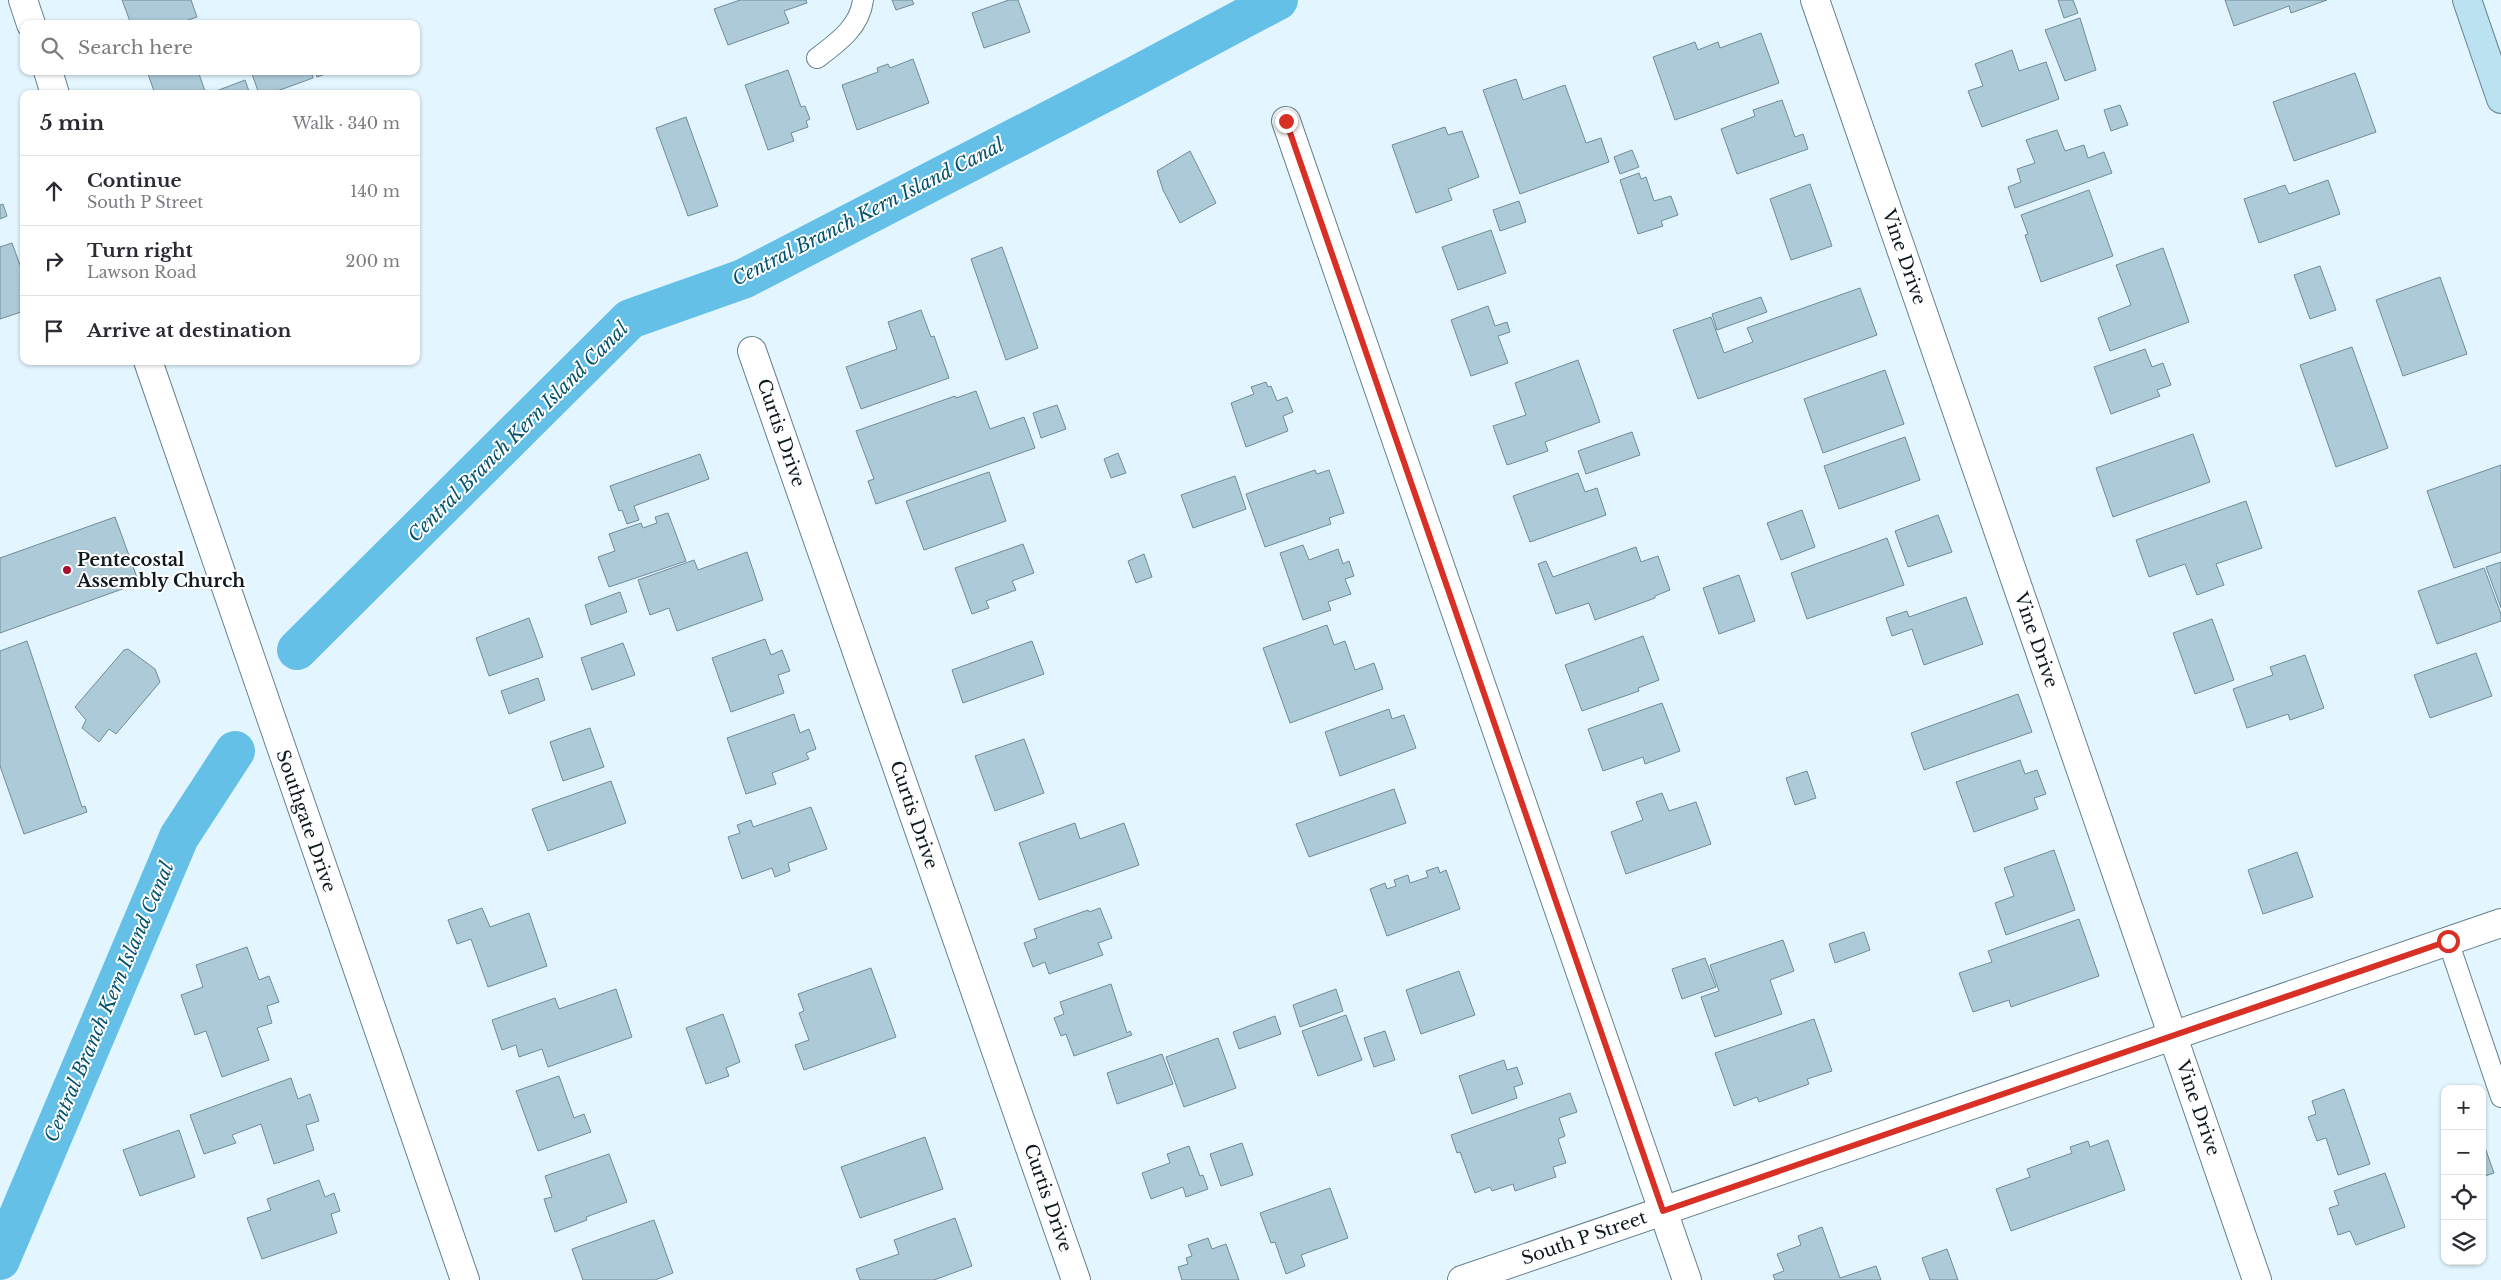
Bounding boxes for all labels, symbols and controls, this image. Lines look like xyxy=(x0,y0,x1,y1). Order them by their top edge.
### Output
search box xyxy=(20,20,420,75)
icon: search xyxy=(38,34,66,62)
text: Search here xyxy=(78,36,193,59)
text: 5 min xyxy=(40,110,104,136)
route end xyxy=(1275,110,1298,133)
text: Walk · 340 m xyxy=(293,113,400,133)
water label: Central Branch Kern Island Canal xyxy=(728,133,1008,291)
text: Continue xyxy=(87,169,182,192)
icon: ahead xyxy=(40,177,68,205)
text: 140 m xyxy=(350,181,400,201)
text: South P Street xyxy=(87,192,203,212)
street label: Vine Drive xyxy=(1877,205,1931,308)
text: Turn right xyxy=(87,239,193,262)
icon: right xyxy=(40,247,68,275)
text: 200 m xyxy=(346,251,400,271)
text: Lawson Road xyxy=(87,262,197,282)
icon: arrive xyxy=(40,317,68,345)
water label: Central Branch Kern Island Canal xyxy=(403,317,633,547)
text: Arrive at destination xyxy=(87,319,291,342)
street label: Curtis Drive xyxy=(752,376,810,490)
place label: Pentecostal Assembly Church xyxy=(76,549,245,592)
marker: Pentecostal Assembly Church xyxy=(61,564,73,576)
street label: Vine Drive xyxy=(2009,588,2063,691)
street label: Southgate Drive xyxy=(271,747,341,895)
street label: Curtis Drive xyxy=(885,758,943,872)
water label: Central Branch Kern Island Canal xyxy=(39,859,179,1145)
route start xyxy=(2437,930,2460,953)
street label: Vine Drive xyxy=(2171,1056,2225,1159)
map controls xyxy=(2441,1085,2486,1265)
button: + xyxy=(2441,1085,2486,1130)
button: − xyxy=(2441,1130,2486,1175)
street label: Curtis Drive xyxy=(1019,1141,1077,1255)
button: locate xyxy=(2441,1175,2486,1220)
street label: South P Street xyxy=(1519,1206,1650,1270)
button: layers xyxy=(2441,1220,2486,1265)

